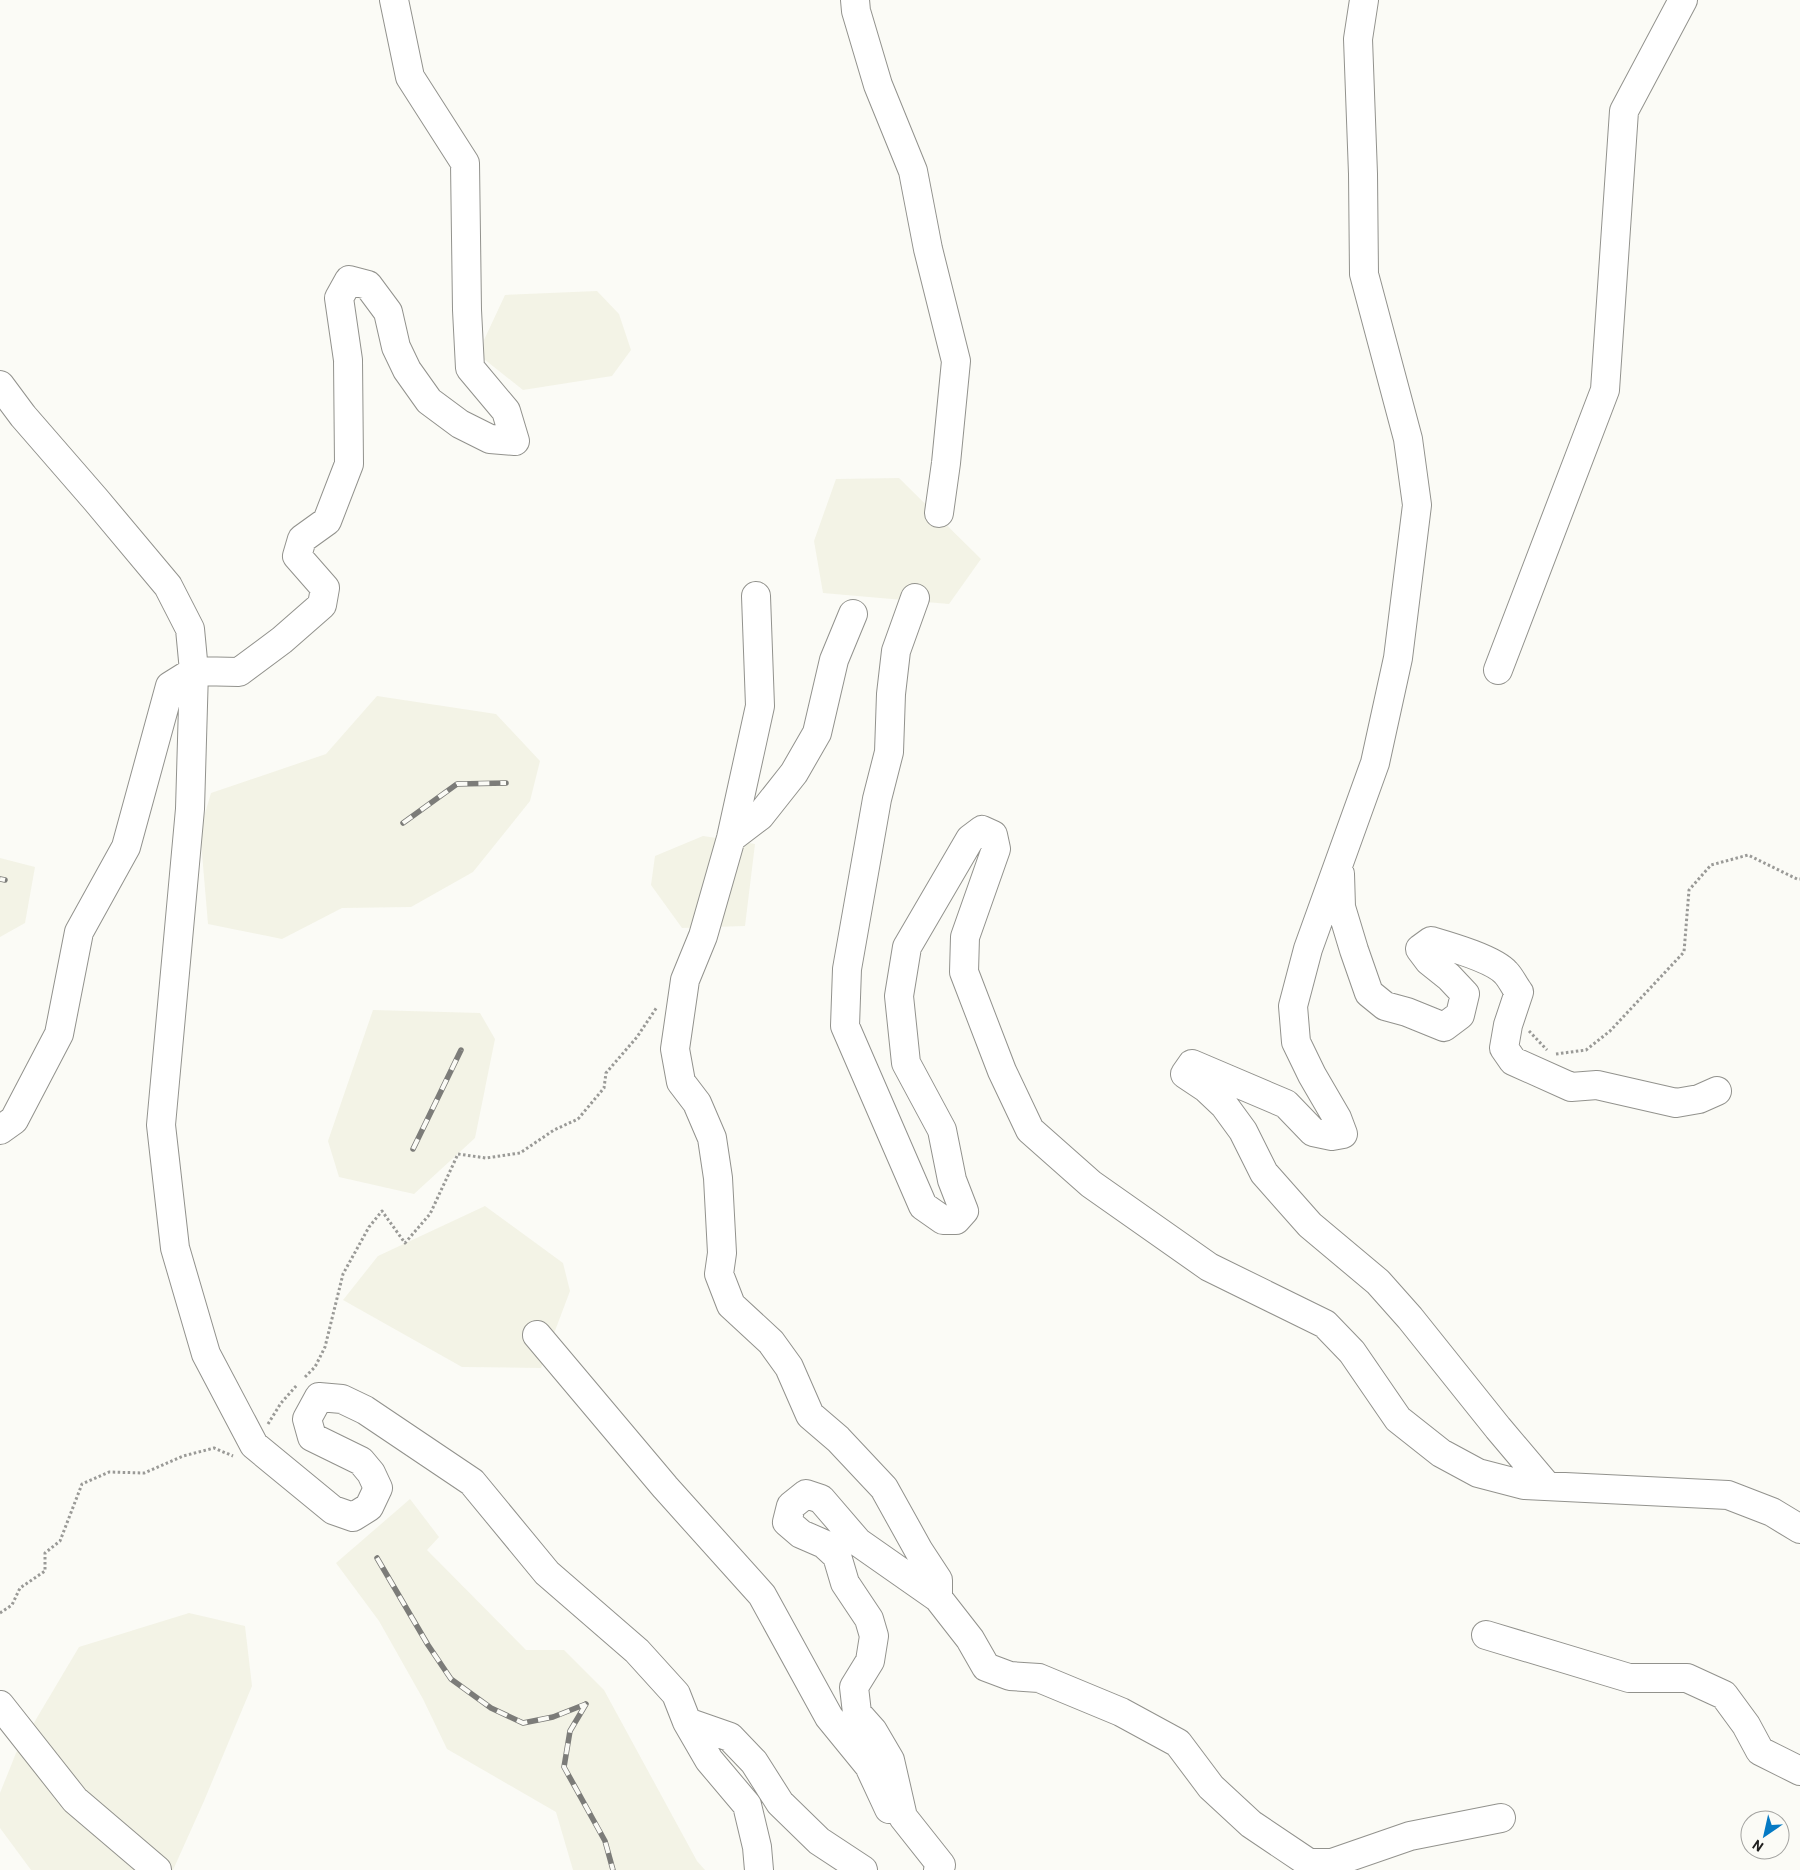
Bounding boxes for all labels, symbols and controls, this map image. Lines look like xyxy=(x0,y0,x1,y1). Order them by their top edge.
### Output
north arrow xyxy=(1740,1810,1790,1860)
text: N xyxy=(1749,1837,1766,1856)

